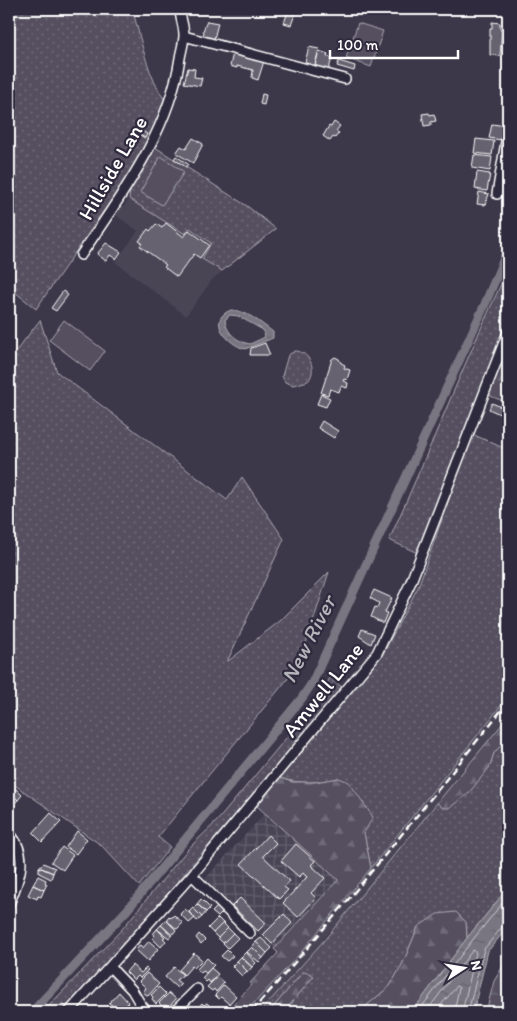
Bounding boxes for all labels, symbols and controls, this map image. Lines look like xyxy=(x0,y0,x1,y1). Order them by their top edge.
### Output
scale bar xyxy=(330,28,457,60)
text: 100 m xyxy=(337,36,379,54)
street label: Hillside Lane xyxy=(73,111,152,224)
water label: New River xyxy=(275,589,343,687)
street label: Amwell Lane xyxy=(277,637,368,742)
north arrow xyxy=(440,944,490,994)
text: N xyxy=(467,959,486,972)

